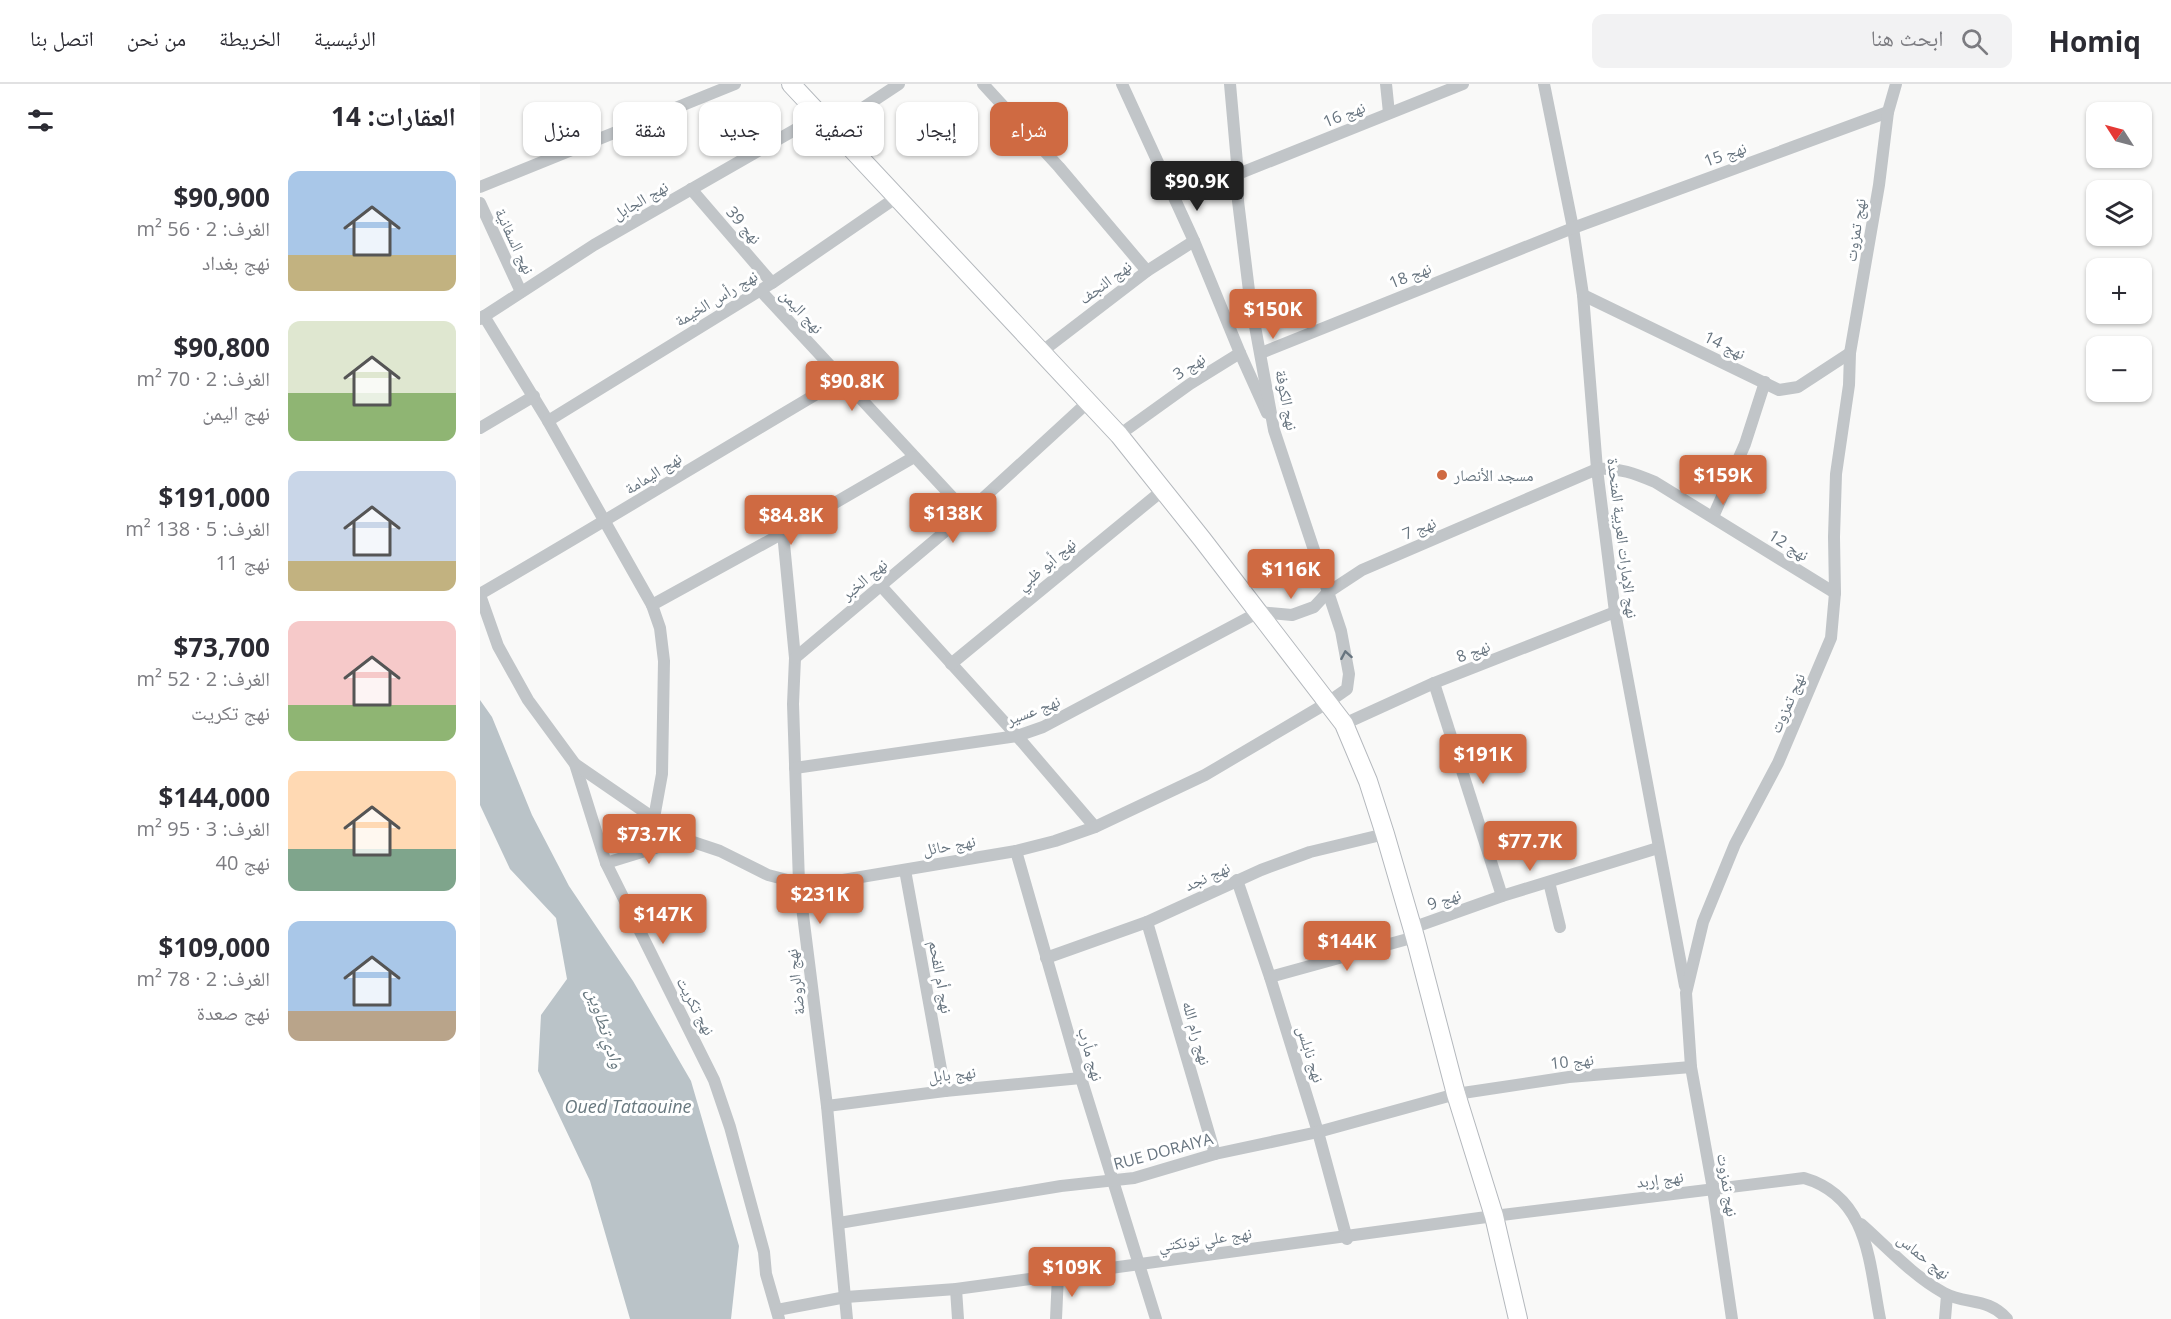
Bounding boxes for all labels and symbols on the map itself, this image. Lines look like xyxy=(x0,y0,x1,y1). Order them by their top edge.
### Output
street label: نهج 16 xyxy=(1320,96,1368,132)
north arrow xyxy=(2086,102,2152,168)
street label: نهج 15 xyxy=(1701,136,1749,172)
pin: $90.9K xyxy=(1148,161,1246,212)
street label: نهج الجابل xyxy=(608,175,672,225)
street label: نهج تمزوت xyxy=(1839,197,1871,263)
street label: نهج 39 xyxy=(721,201,767,249)
street label: نهج السفانية xyxy=(490,204,540,278)
street label: نهج النجف xyxy=(1074,255,1136,309)
street label: نهج 18 xyxy=(1386,257,1434,293)
street label: نهج رأس الخيمة xyxy=(670,265,762,331)
street label: نهج اليمن xyxy=(775,284,829,338)
pin: $150K xyxy=(1231,289,1315,340)
street label: نهج 14 xyxy=(1701,326,1749,364)
street label: نهج 3 xyxy=(1169,347,1209,385)
pin: $90.8K xyxy=(803,361,901,412)
street label: نهج الكوفة xyxy=(1270,368,1304,432)
street label: نهج اليمامة xyxy=(620,447,686,499)
pin: $159K xyxy=(1681,455,1765,506)
street label: نهج الإمارات العربية المتحدة xyxy=(1602,457,1644,619)
place label: مسجد الأنصار xyxy=(1453,464,1533,486)
marker: مسجد الأنصار xyxy=(1435,468,1449,482)
pin: $138K xyxy=(911,493,995,544)
pin: $84.8K xyxy=(742,495,840,546)
street label: نهج 7 xyxy=(1399,511,1439,545)
street label: نهج 12 xyxy=(1765,524,1813,566)
street label: نهج أبو ظبي xyxy=(1012,533,1082,597)
pin: $116K xyxy=(1249,549,1333,600)
street label: نهج الخبر xyxy=(835,553,892,606)
street label: نهج 8 xyxy=(1453,635,1493,667)
one-way arrow xyxy=(1340,651,1353,661)
street label: نهج تمزوت xyxy=(1764,669,1810,737)
street label: نهج عسير xyxy=(1002,690,1063,731)
pin: $191K xyxy=(1441,734,1525,785)
pin: $73.7K xyxy=(600,814,698,865)
pin: $77.7K xyxy=(1481,821,1579,872)
street label: نهج حائل xyxy=(921,830,977,860)
street label: نهج نجد xyxy=(1181,856,1233,896)
pin: $231K xyxy=(778,874,862,925)
street label: نهج 9 xyxy=(1424,883,1464,915)
pin: $147K xyxy=(621,894,705,945)
pin: $144K xyxy=(1305,921,1389,972)
street label: نهج أم الفحم xyxy=(924,939,958,1015)
street label: نهج الروضة xyxy=(780,948,810,1016)
street label: نهج تكريت xyxy=(671,973,721,1039)
water label: وادي تطاوين xyxy=(578,985,630,1073)
street label: نهج رام الله xyxy=(1177,998,1217,1068)
street label: نهج نابلس xyxy=(1292,1023,1330,1085)
street label: نهج مأرب xyxy=(1073,1024,1109,1084)
street label: نهج 10 xyxy=(1549,1048,1595,1074)
street label: نهج بابل xyxy=(927,1061,977,1087)
water label: Oued Tataouine xyxy=(564,1094,692,1118)
street label: RUE DORAIYA xyxy=(1111,1127,1216,1175)
street label: نهج تمزوت xyxy=(1712,1152,1744,1218)
street label: نهج إربد xyxy=(1635,1165,1685,1193)
street label: نهج علي تونكتي xyxy=(1157,1222,1253,1258)
street label: نهج حماس xyxy=(1893,1228,1955,1284)
pin: $109K xyxy=(1030,1247,1114,1298)

